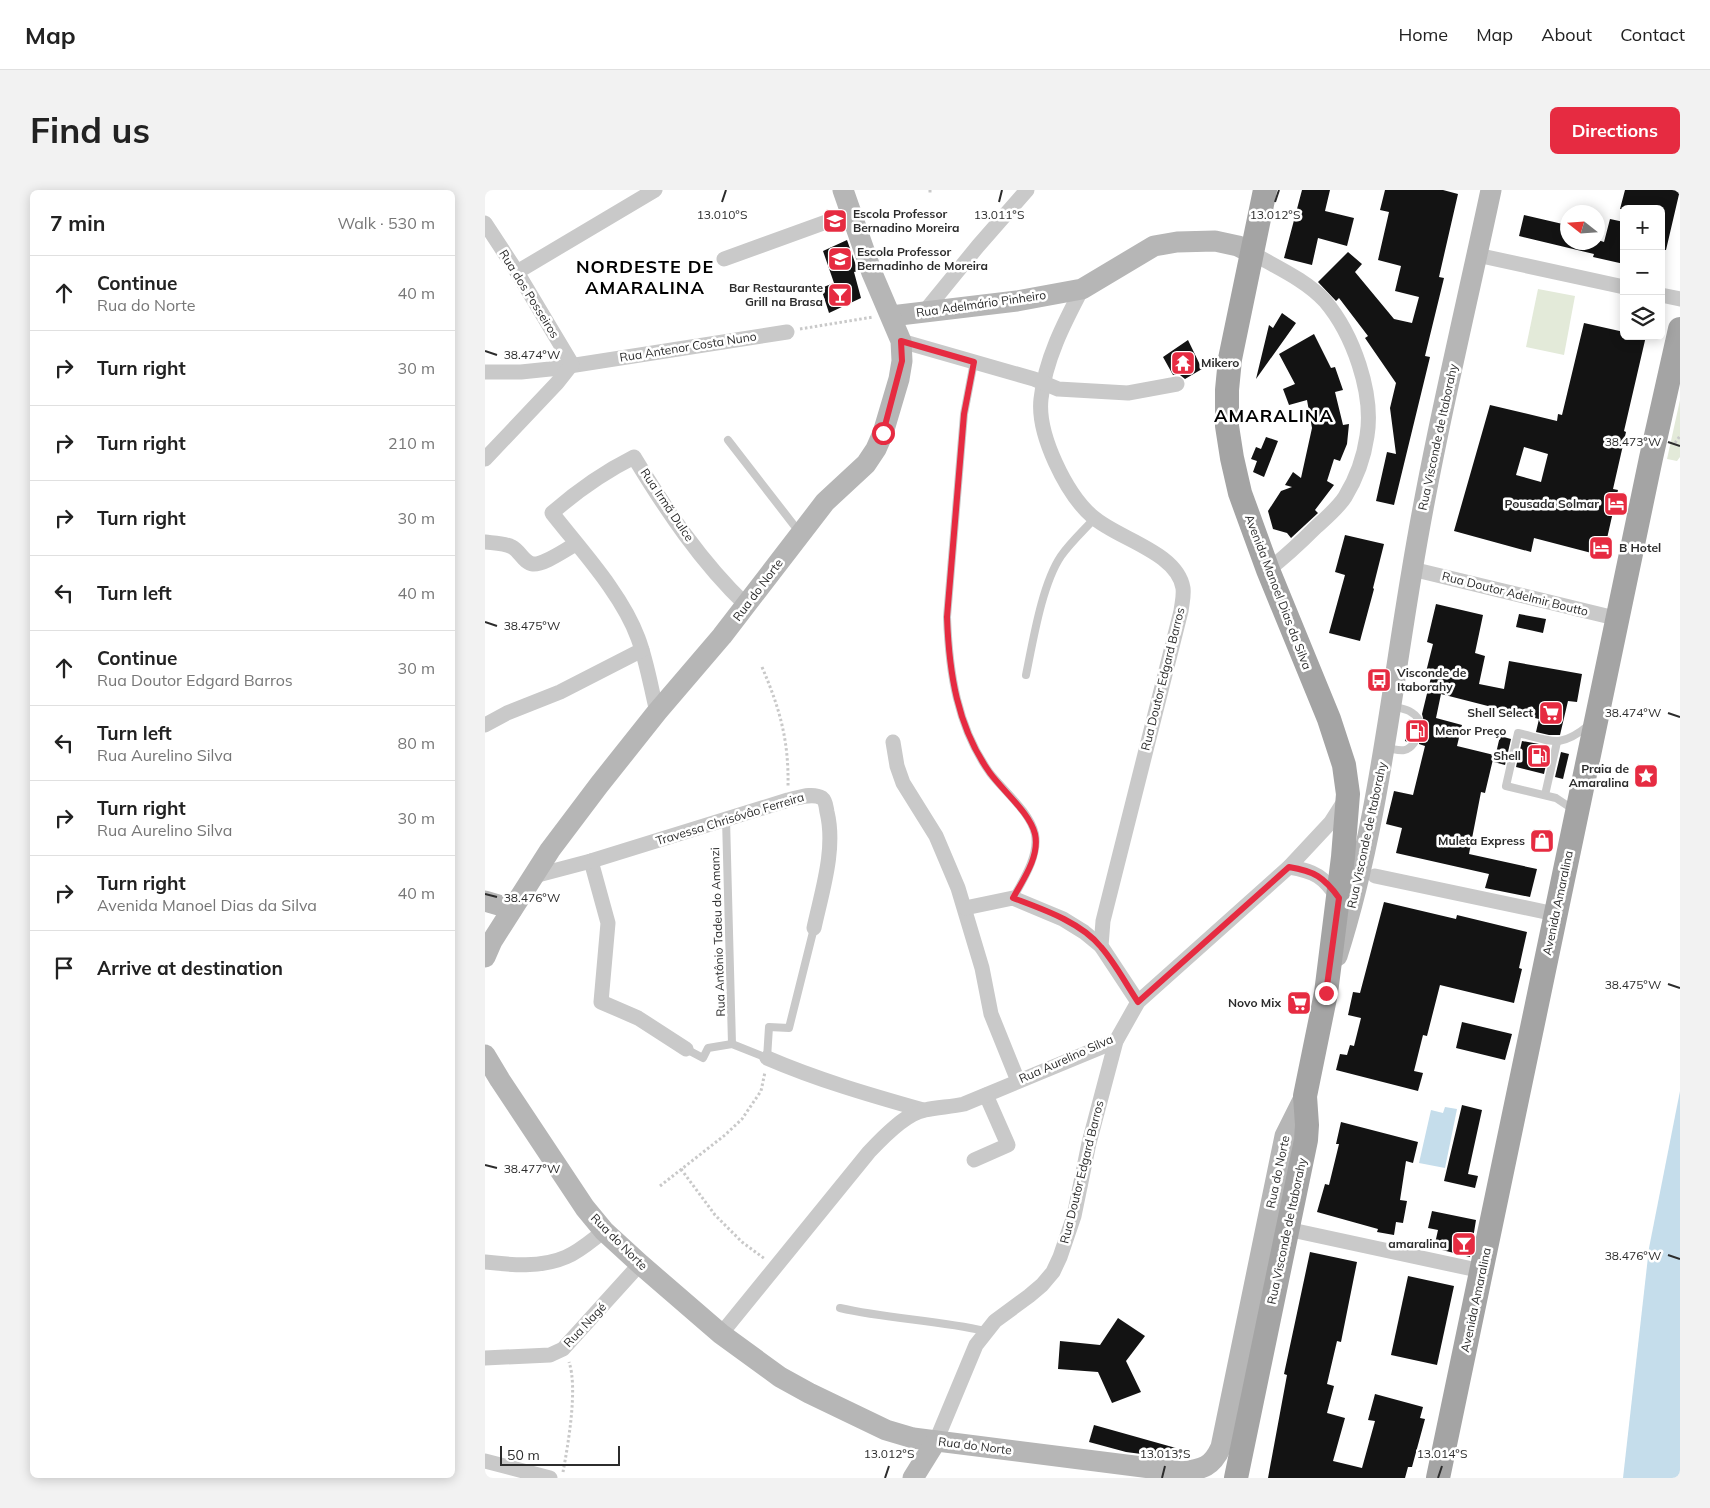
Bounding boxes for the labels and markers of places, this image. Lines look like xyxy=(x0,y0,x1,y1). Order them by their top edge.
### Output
place label: Escola Professor Bernadino Moreira xyxy=(853,206,959,235)
school or university icon: Escola Professor Bernadino Moreira xyxy=(822,208,848,234)
place label: Escola Professor Bernadinho de Moreira xyxy=(857,244,988,273)
school or university icon: Escola Professor Bernadinho de Moreira xyxy=(827,246,853,272)
place label: Bar Restaurante Grill na Brasa xyxy=(729,280,823,309)
bar icon: Bar Restaurante Grill na Brasa xyxy=(827,282,853,308)
temple icon: Mikero xyxy=(1170,350,1196,376)
place label: Mikero xyxy=(1201,355,1239,370)
hotel icon: Pousada Solmar xyxy=(1603,491,1629,517)
place label: Pousada Solmar xyxy=(1505,496,1599,511)
hotel icon: B Hotel xyxy=(1588,535,1614,561)
place label: B Hotel xyxy=(1619,540,1661,555)
place label: Visconde de Itaborahy xyxy=(1396,665,1467,694)
bus stop icon: Visconde de Itaborahy xyxy=(1366,667,1392,693)
supermarket icon: Shell Select xyxy=(1538,700,1564,726)
place label: Shell Select xyxy=(1467,705,1533,720)
fuel station icon: Menor Preço xyxy=(1404,718,1430,744)
place label: Menor Preço xyxy=(1435,723,1506,738)
fuel station icon: Shell xyxy=(1526,743,1552,769)
place label: Shell xyxy=(1493,748,1521,763)
place label: Praia de Amaralina xyxy=(1569,761,1629,790)
place icon: Praia de Amaralina xyxy=(1633,763,1659,789)
shop icon: Muleta Express xyxy=(1529,828,1555,854)
place label: Muleta Express xyxy=(1438,833,1525,848)
supermarket icon: Novo Mix xyxy=(1286,990,1312,1016)
place label: Novo Mix xyxy=(1228,995,1281,1010)
bar icon: amaralina xyxy=(1451,1231,1477,1257)
place label: amaralina xyxy=(1388,1236,1447,1251)

